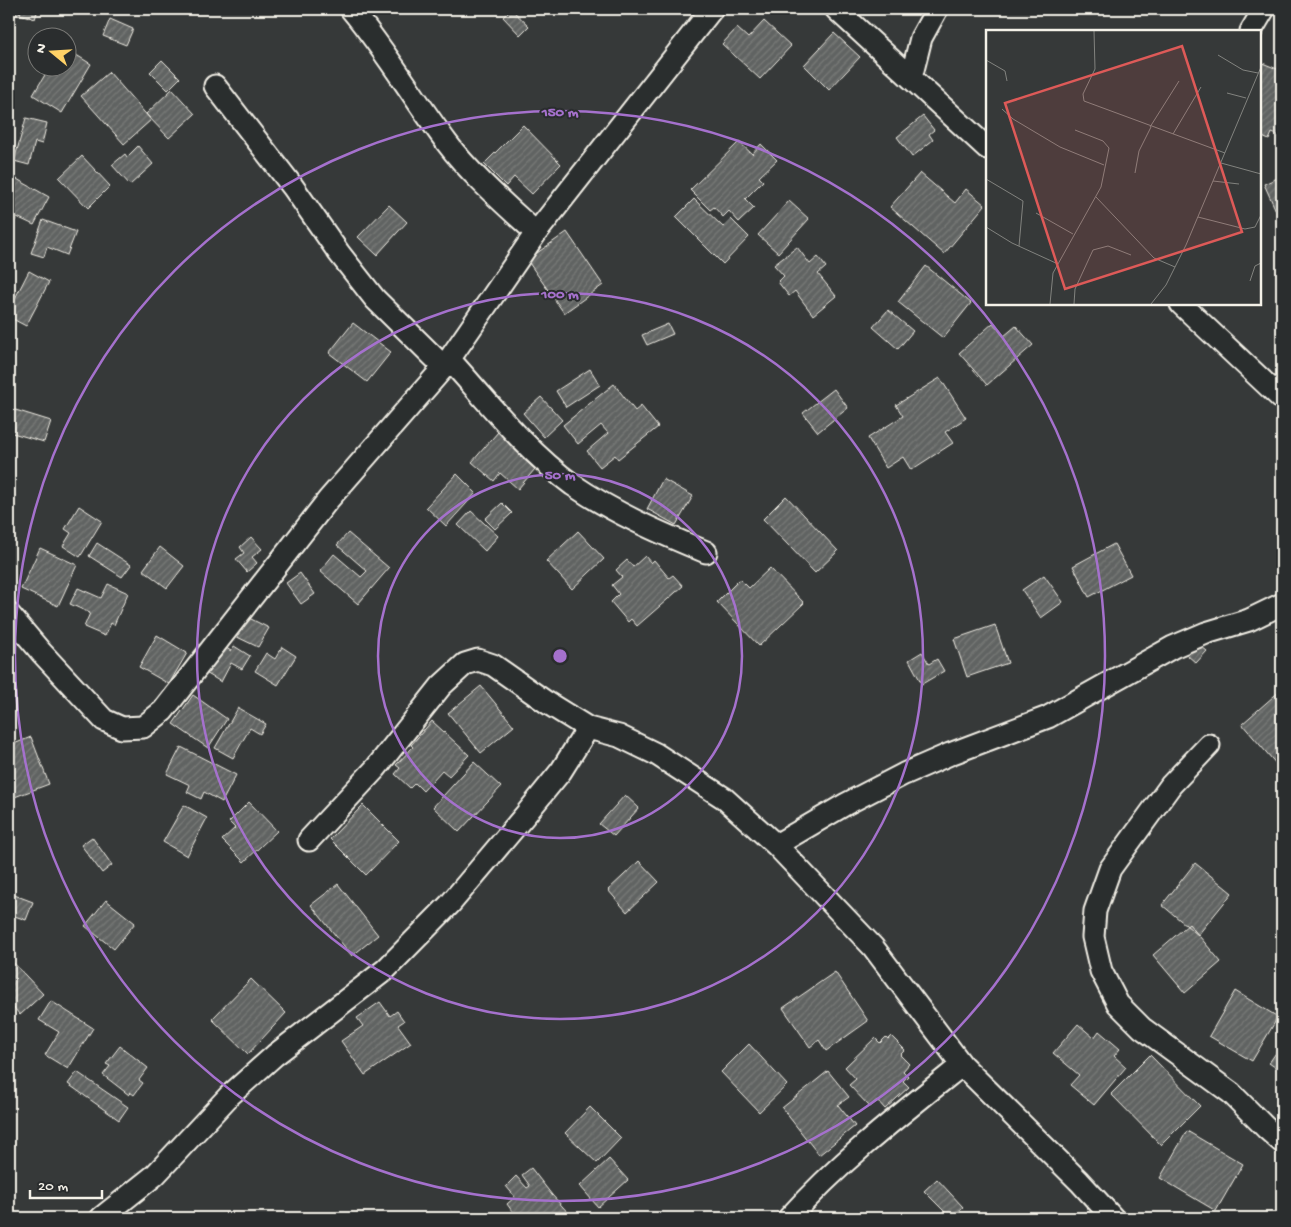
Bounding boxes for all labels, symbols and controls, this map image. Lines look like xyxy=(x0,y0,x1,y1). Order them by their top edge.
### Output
north arrow xyxy=(28,28,78,78)
inset map xyxy=(986,30,1261,305)
text: N xyxy=(33,42,52,56)
text: 150 m xyxy=(541,104,579,122)
text: 100 m xyxy=(540,286,579,304)
text: 50 m xyxy=(545,467,576,485)
centre of rings xyxy=(551,647,569,665)
scale bar xyxy=(30,1167,102,1199)
text: 20 m xyxy=(38,1178,68,1196)

